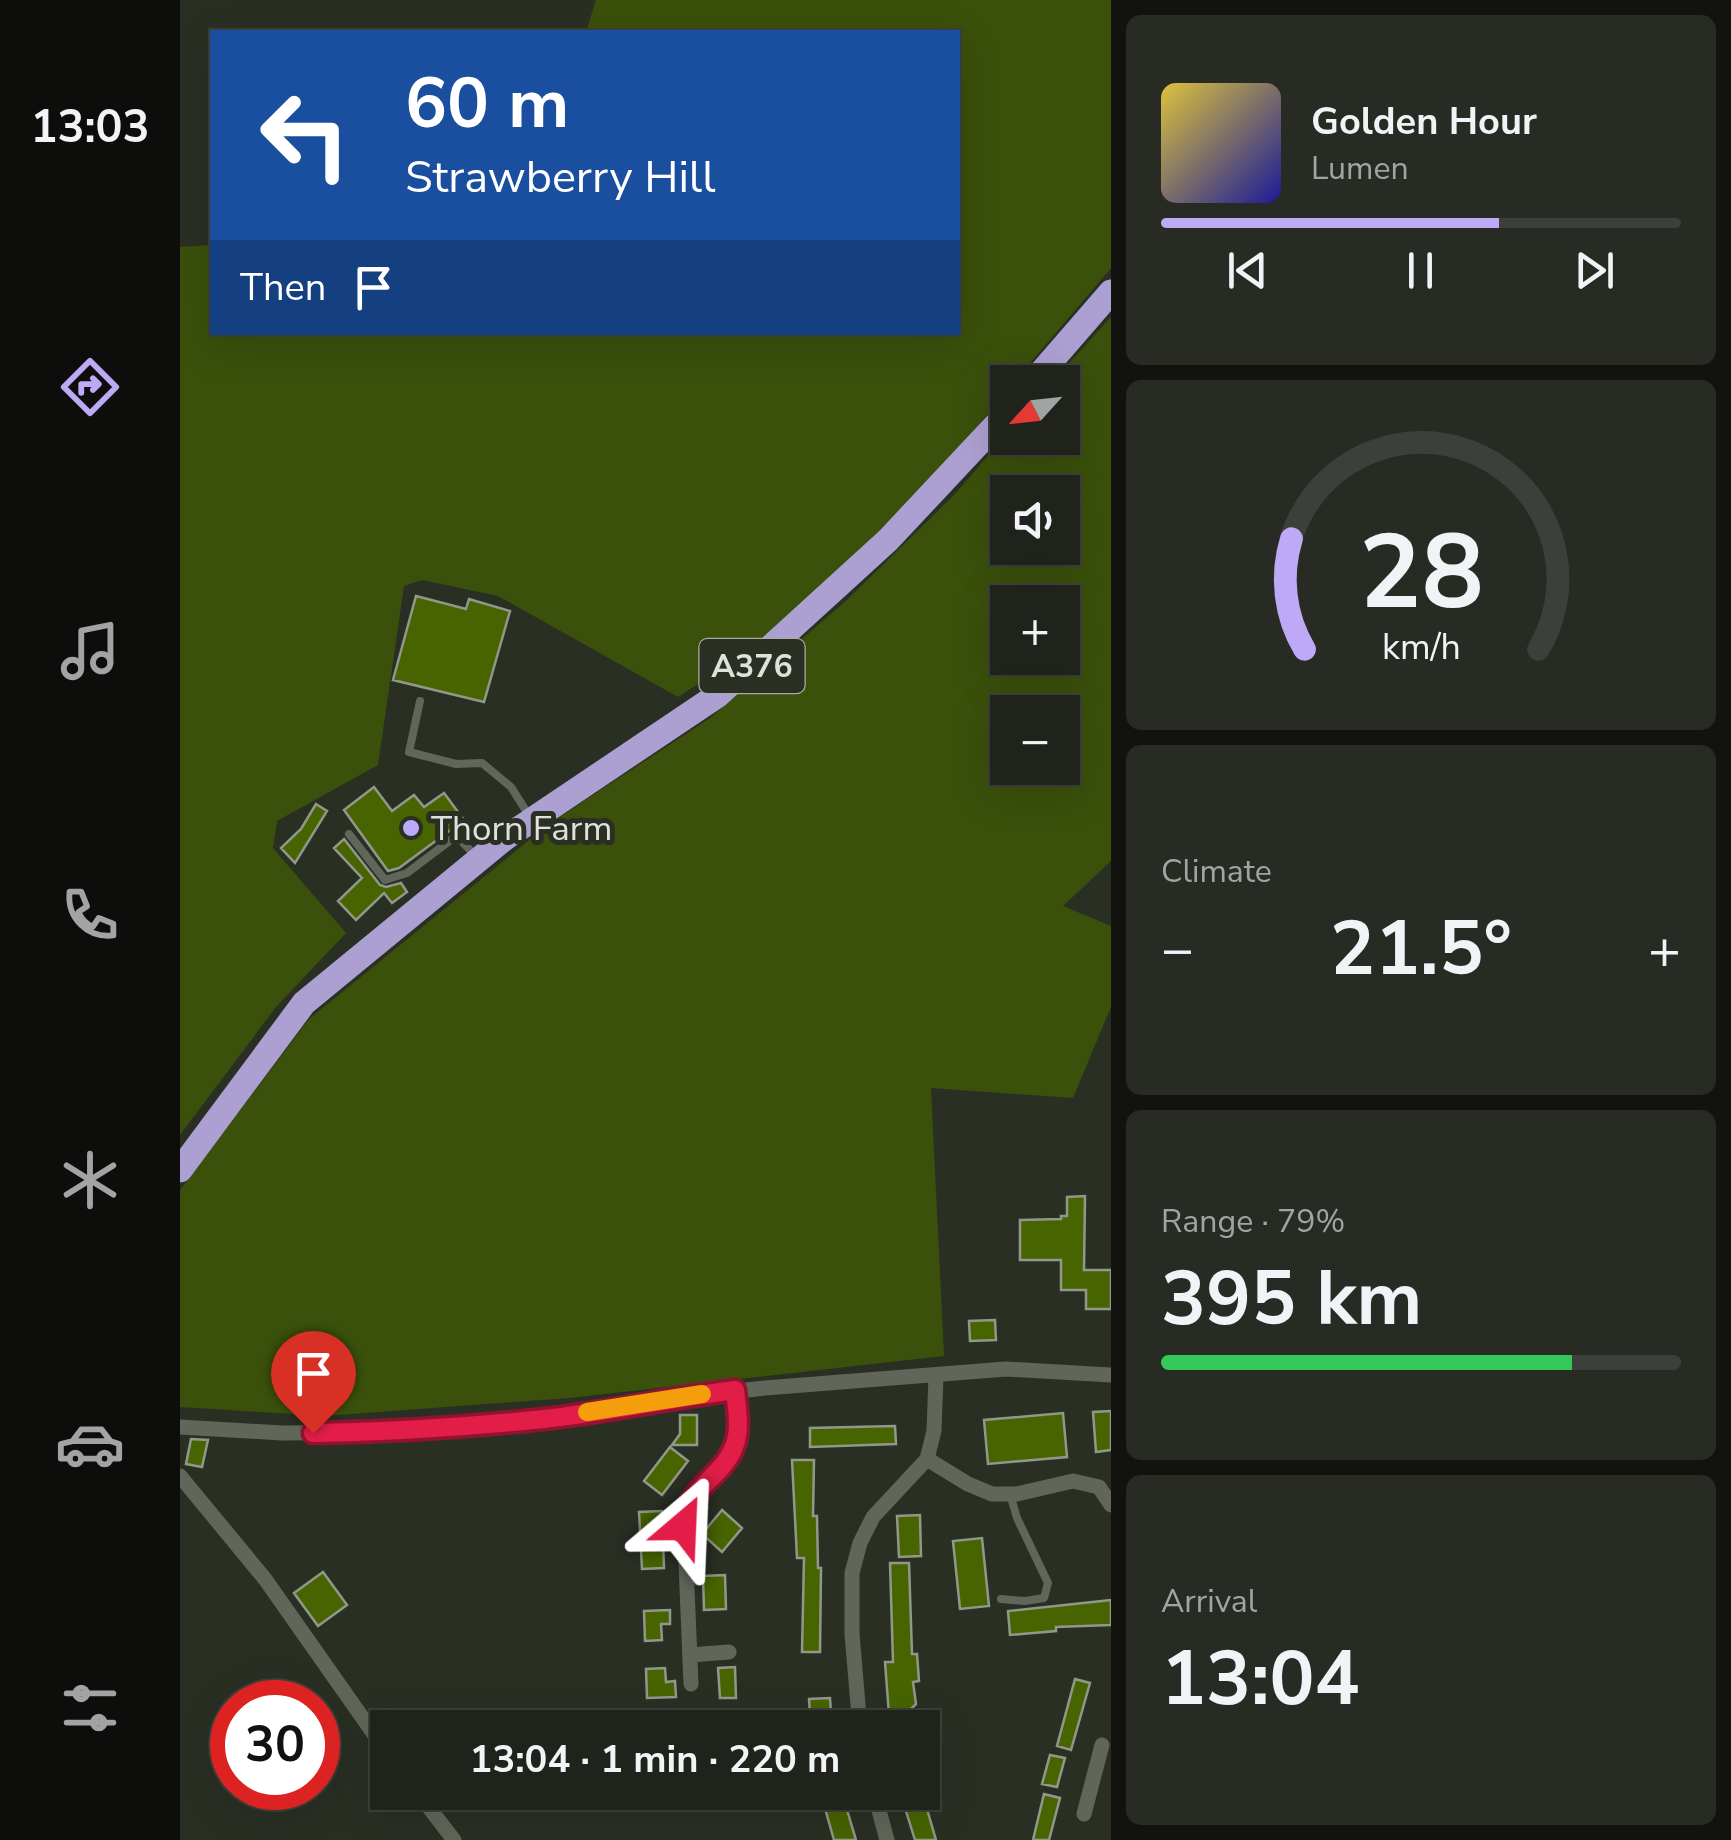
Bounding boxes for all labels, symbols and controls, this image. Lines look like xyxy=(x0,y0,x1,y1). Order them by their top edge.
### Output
text: 60 m xyxy=(405,56,569,152)
icon: left xyxy=(240,70,370,200)
text: Golden Hour xyxy=(1311,96,1537,147)
text: 13:03 xyxy=(30,97,150,158)
text: Strawberry Hill xyxy=(405,147,715,208)
text: Lumen xyxy=(1311,147,1409,190)
icon: previous xyxy=(1220,243,1275,298)
icon: pause xyxy=(1393,243,1448,298)
icon: next xyxy=(1567,243,1622,298)
icon: arrive xyxy=(346,260,401,315)
text: Then xyxy=(240,262,326,313)
icon: directions xyxy=(55,352,125,422)
north arrow xyxy=(990,365,1080,455)
map controls xyxy=(990,365,1080,785)
button: sound xyxy=(990,475,1080,565)
text: 28 xyxy=(1359,502,1483,644)
button: + xyxy=(990,585,1080,675)
icon: music xyxy=(55,616,125,686)
text: km/h xyxy=(1382,623,1460,672)
road number: A376 xyxy=(700,639,804,693)
button: − xyxy=(990,695,1080,785)
place label: Thorn Farm xyxy=(431,805,612,852)
marker: Thorn Farm xyxy=(400,817,422,839)
text: Climate xyxy=(1161,850,1272,893)
icon: phone xyxy=(55,880,125,950)
text: 21.5° xyxy=(1330,898,1512,1000)
text: − xyxy=(1161,912,1194,987)
text: + xyxy=(1648,912,1681,987)
icon: climate xyxy=(55,1145,125,1215)
text: Range · 79% xyxy=(1161,1200,1345,1243)
text: 395 km xyxy=(1161,1248,1422,1350)
pin xyxy=(271,1331,356,1434)
icon: arrive xyxy=(286,1346,341,1401)
icon: car xyxy=(55,1409,125,1479)
position arrow xyxy=(631,1474,735,1578)
text: Arrival xyxy=(1161,1580,1257,1623)
text: 13:04 xyxy=(1161,1628,1360,1730)
icon: filters xyxy=(55,1673,125,1743)
speed limit sign: 30 xyxy=(210,1680,340,1810)
text: 13:04 · 1 min · 220 m xyxy=(470,1734,840,1785)

